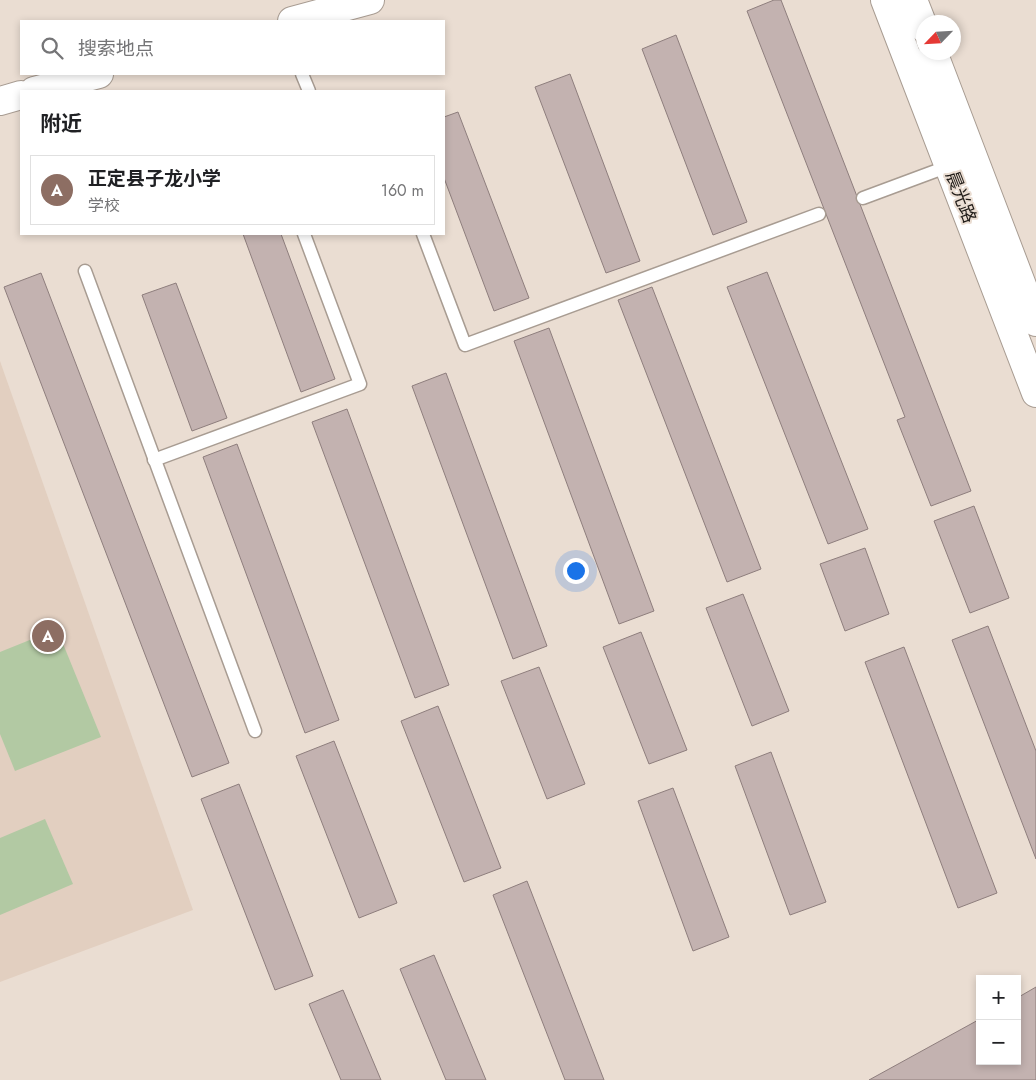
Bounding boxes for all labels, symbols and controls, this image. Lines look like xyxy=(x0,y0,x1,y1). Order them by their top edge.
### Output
north arrow xyxy=(916,15,961,60)
search box xyxy=(20,20,445,75)
icon: search xyxy=(38,34,66,62)
text: 搜索地点 xyxy=(78,35,154,62)
text: 附近 xyxy=(40,109,82,139)
text: 正定县子龙小学 xyxy=(88,165,221,192)
street label: 晨光路 xyxy=(939,167,983,227)
text: A xyxy=(51,179,63,202)
text: 160 m xyxy=(381,179,424,202)
text: 学校 xyxy=(88,194,120,217)
your location xyxy=(563,558,589,584)
pin: A xyxy=(32,617,64,655)
map controls xyxy=(976,975,1021,1065)
button: + xyxy=(976,975,1021,1020)
button: − xyxy=(976,1020,1021,1065)

